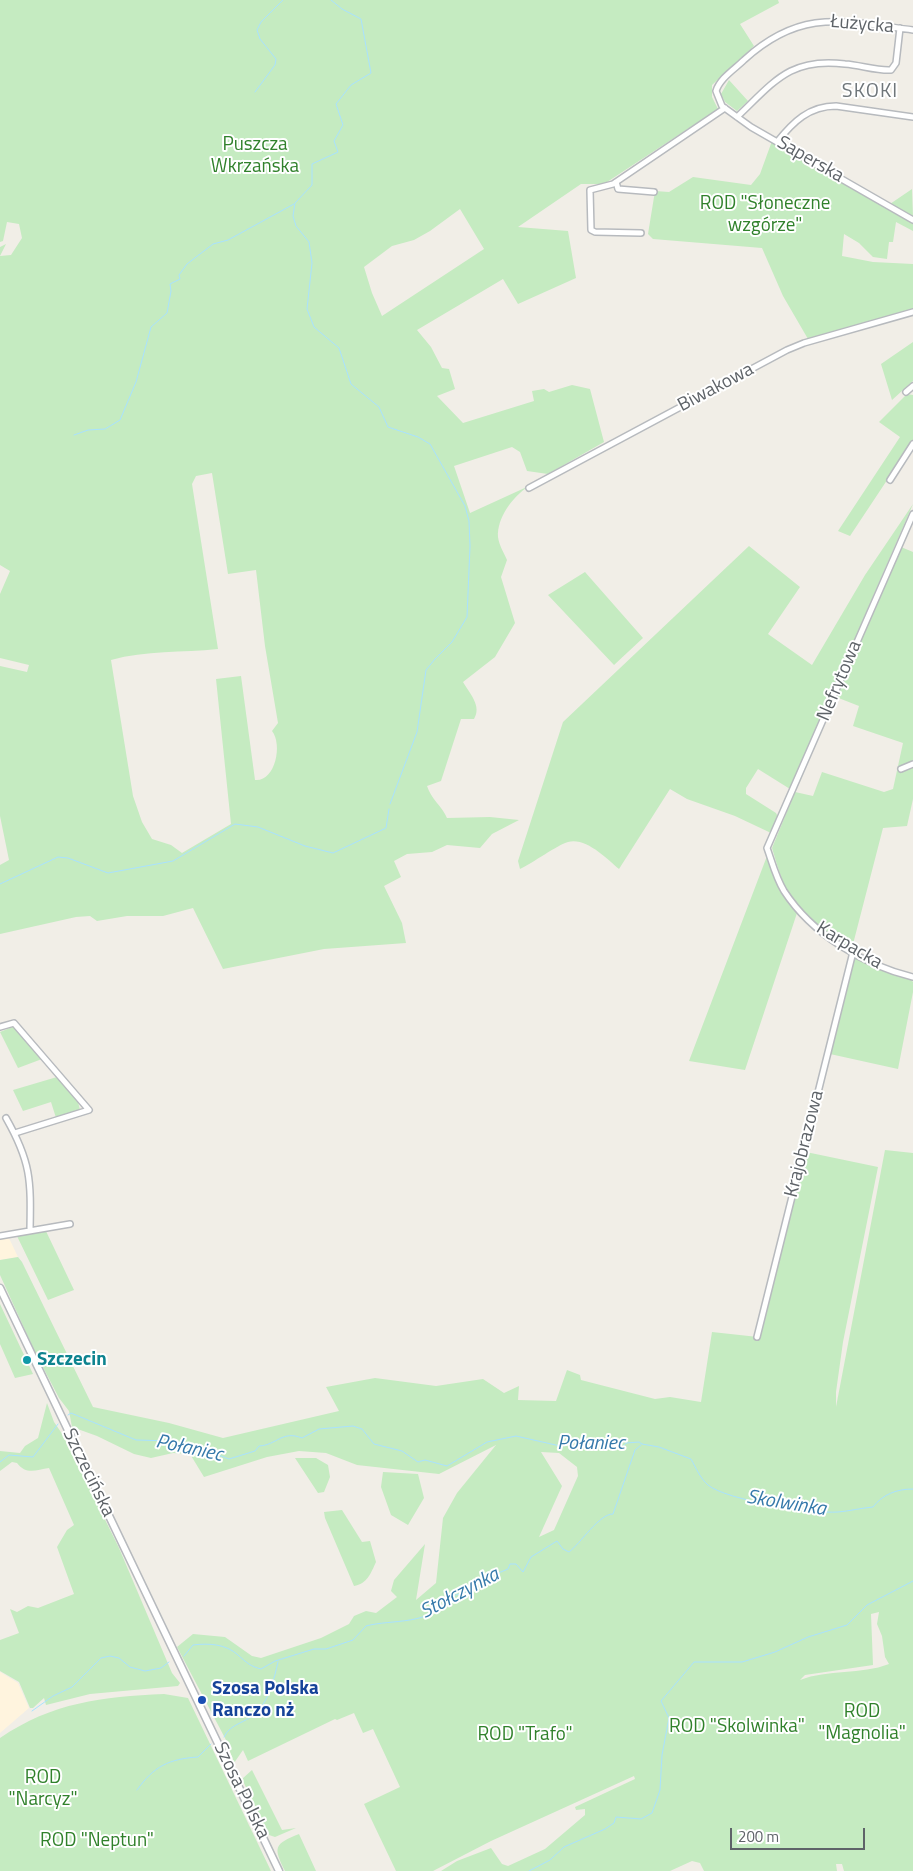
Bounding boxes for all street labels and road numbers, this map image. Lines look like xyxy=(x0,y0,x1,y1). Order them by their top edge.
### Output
street label: Łużycka xyxy=(829,11,895,39)
street label: Saperska xyxy=(773,132,847,188)
street label: Biwakowa xyxy=(674,359,758,417)
street label: Nefrytowa xyxy=(813,637,867,725)
street label: Karpacka xyxy=(812,917,886,975)
street label: Krajobrazowa xyxy=(781,1088,829,1200)
street label: Szczecińska xyxy=(57,1425,119,1521)
street label: Szosa Polska xyxy=(208,1739,274,1843)

